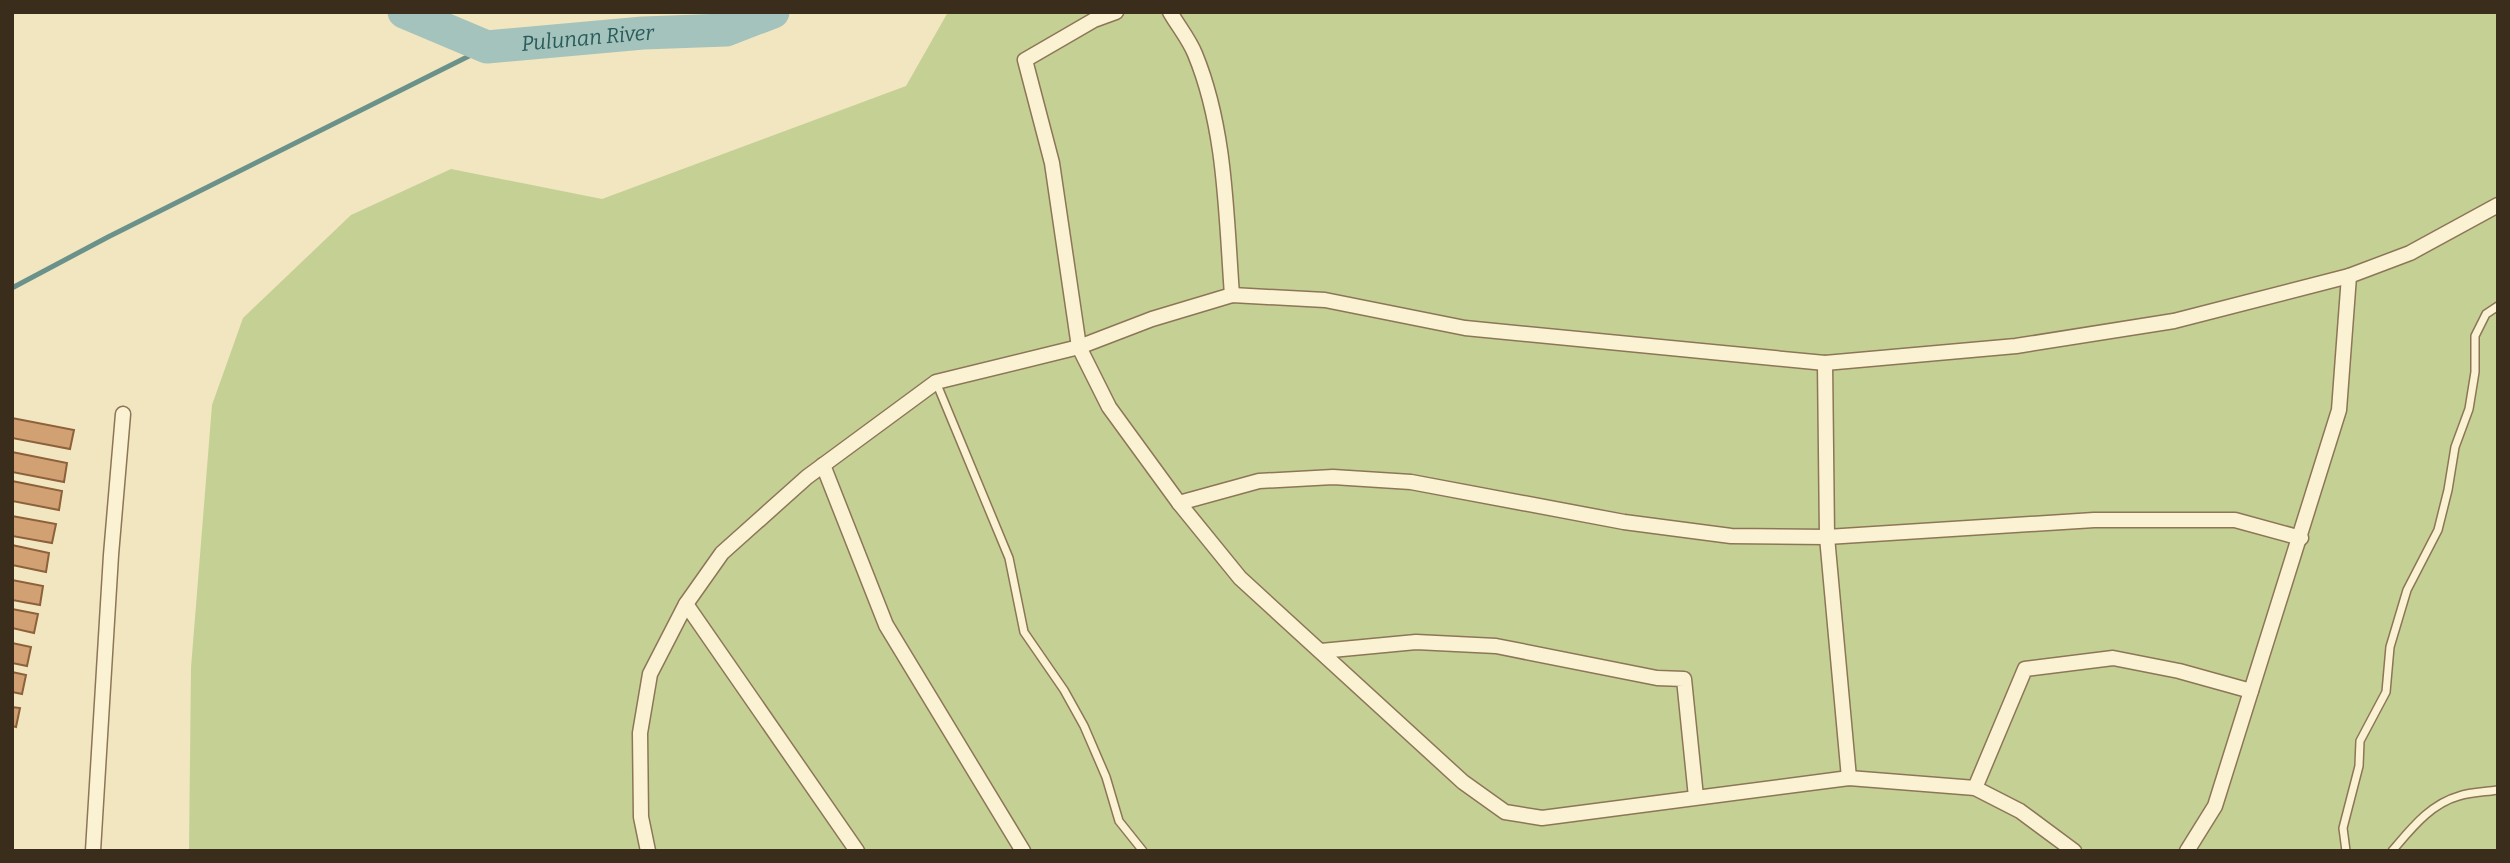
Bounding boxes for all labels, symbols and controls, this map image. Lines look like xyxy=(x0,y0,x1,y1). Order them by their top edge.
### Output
water label: Pulunan River xyxy=(520,20,656,57)

